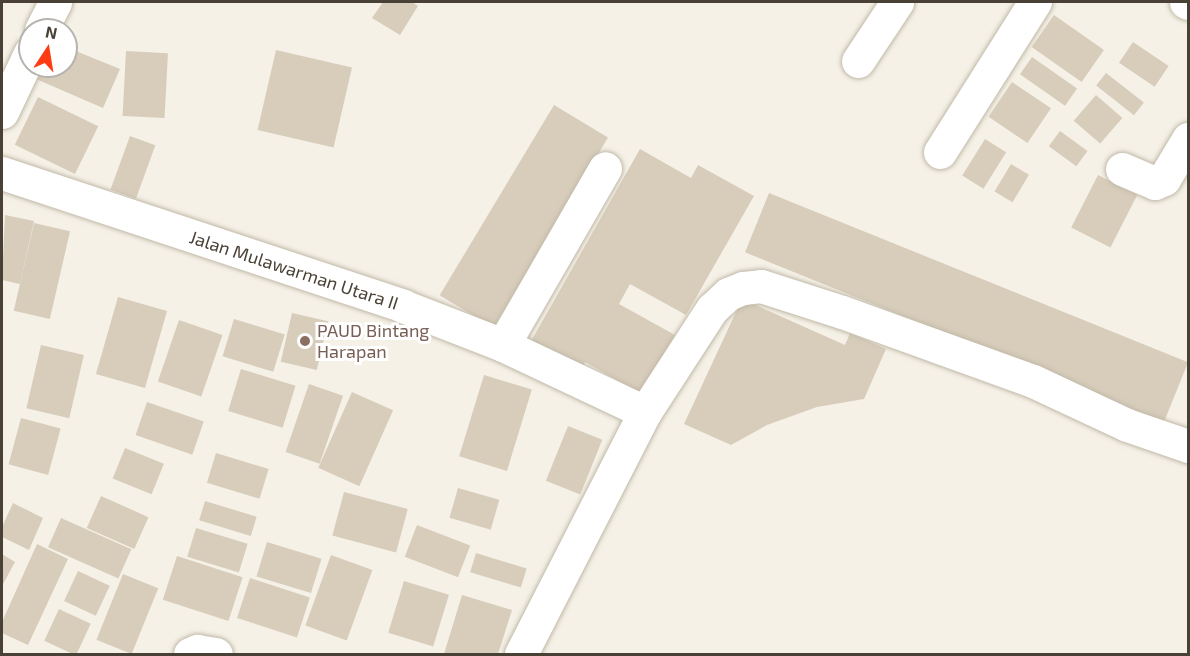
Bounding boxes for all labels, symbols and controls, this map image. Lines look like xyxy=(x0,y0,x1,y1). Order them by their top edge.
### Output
north arrow xyxy=(18,18,78,78)
text: N xyxy=(44,21,59,42)
street label: Jalan Mulawarman Utara II xyxy=(187,226,401,314)
place label: PAUD Bintang Harapan xyxy=(317,320,429,362)
marker: PAUD Bintang Harapan xyxy=(298,334,312,348)

